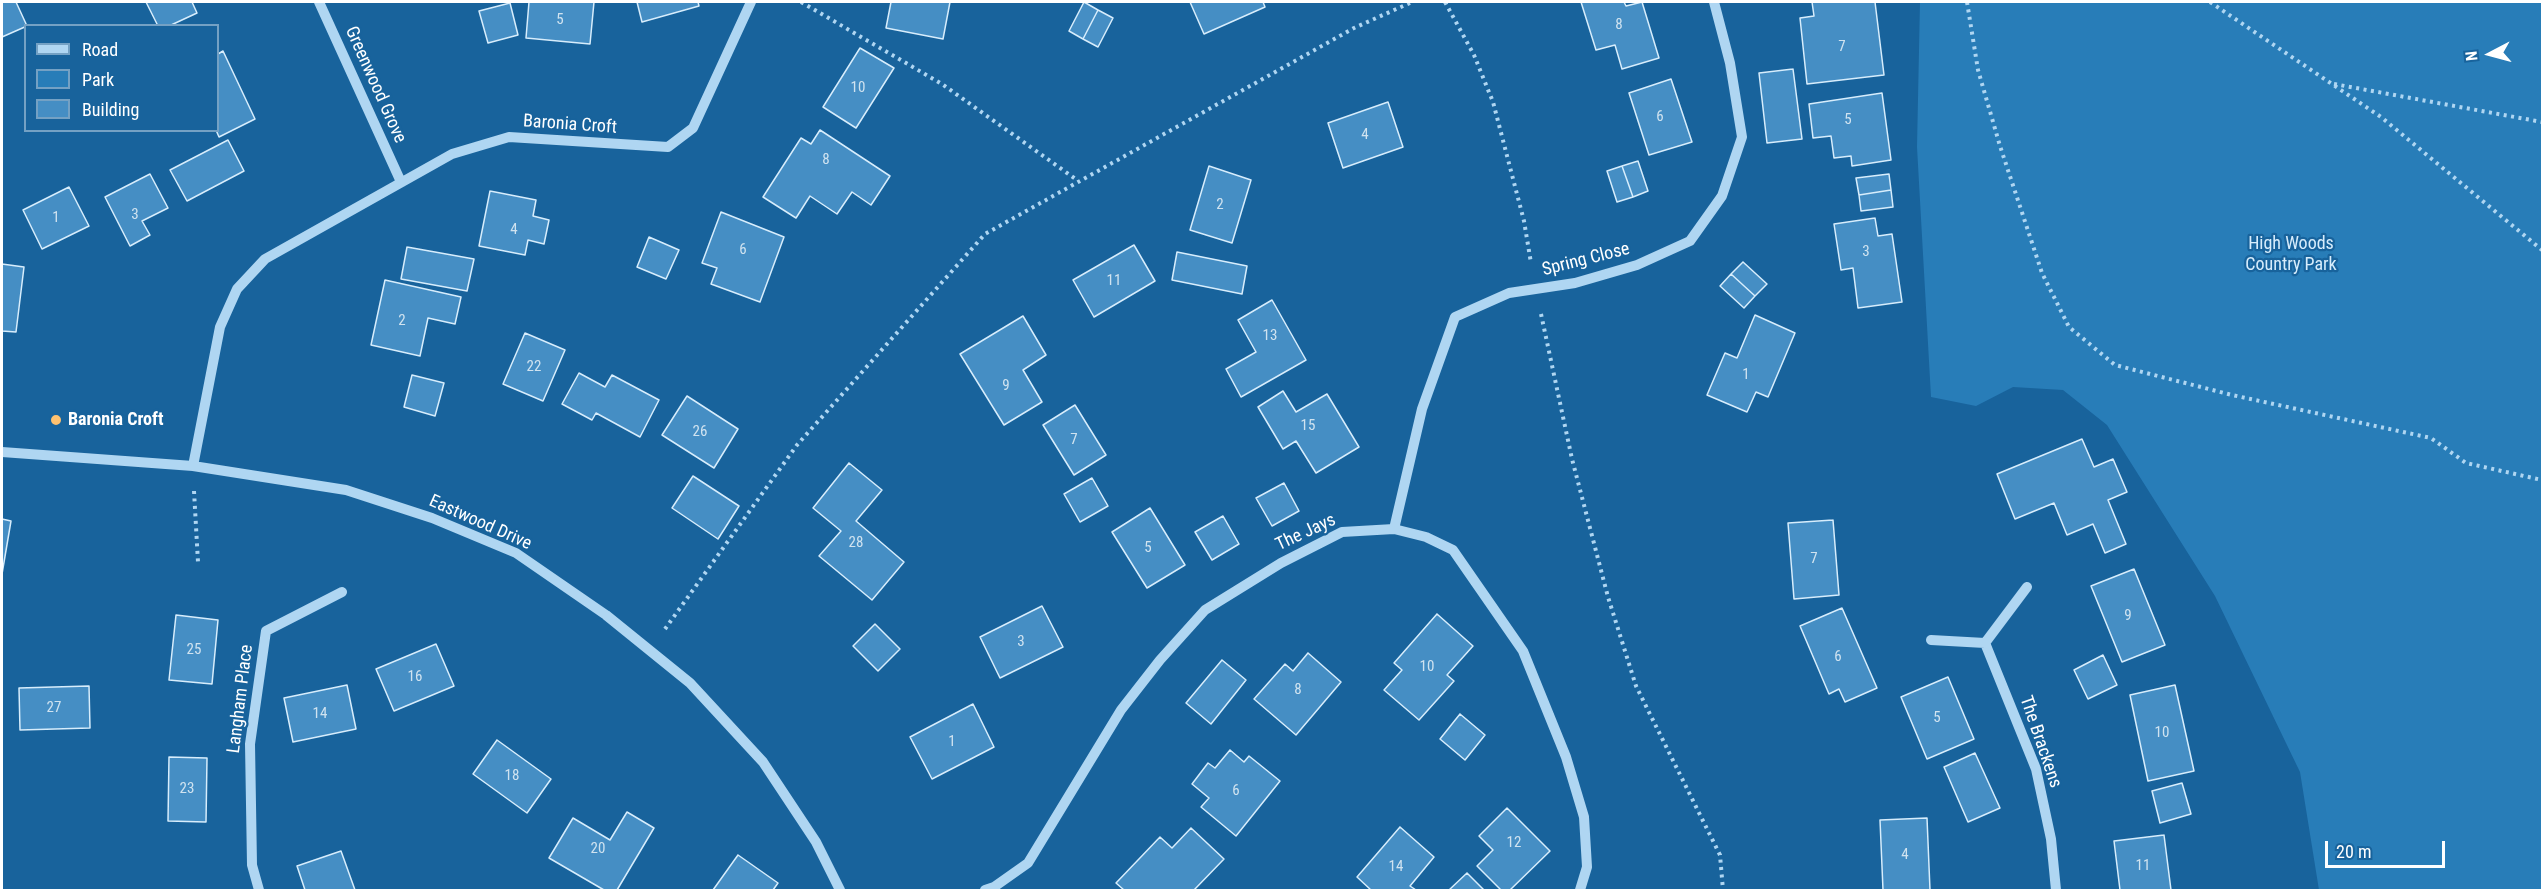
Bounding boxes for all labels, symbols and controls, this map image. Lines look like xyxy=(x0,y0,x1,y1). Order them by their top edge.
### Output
house number: 5 xyxy=(556,11,564,29)
house number: 8 xyxy=(1615,16,1623,34)
street label: Greenwood Grove xyxy=(340,23,410,147)
legend xyxy=(24,24,219,132)
north arrow xyxy=(2460,24,2520,84)
house number: 7 xyxy=(1838,38,1846,56)
text: Road xyxy=(82,39,118,60)
text: N xyxy=(2462,50,2482,62)
text: Park xyxy=(82,69,114,90)
house number: 10 xyxy=(851,79,865,97)
text: Building xyxy=(82,99,139,120)
house number: 6 xyxy=(1656,108,1664,126)
street label: Baronia Croft xyxy=(522,111,618,139)
house number: 5 xyxy=(1844,111,1852,129)
house number: 4 xyxy=(1361,126,1369,144)
house number: 8 xyxy=(822,151,830,169)
house number: 2 xyxy=(1216,196,1224,214)
house number: 3 xyxy=(131,206,139,224)
house number: 1 xyxy=(52,209,60,227)
house number: 4 xyxy=(510,221,518,239)
park label: High Woods Country Park xyxy=(2245,233,2337,276)
street label: Spring Close xyxy=(1540,239,1632,281)
house number: 6 xyxy=(739,241,747,259)
house number: 3 xyxy=(1862,243,1870,261)
house number: 11 xyxy=(1107,272,1121,290)
house number: 2 xyxy=(398,312,406,330)
house number: 13 xyxy=(1263,327,1277,345)
house number: 22 xyxy=(527,358,541,376)
house number: 1 xyxy=(1742,366,1750,384)
house number: 9 xyxy=(1002,377,1010,395)
place label: Baronia Croft xyxy=(68,409,163,431)
marker: Baronia Croft xyxy=(49,413,63,427)
house number: 15 xyxy=(1301,417,1315,435)
house number: 26 xyxy=(693,423,707,441)
house number: 7 xyxy=(1070,431,1078,449)
street label: Eastwood Drive xyxy=(425,491,535,555)
street label: The Jays xyxy=(1273,510,1339,556)
house number: 28 xyxy=(849,534,863,552)
house number: 5 xyxy=(1144,539,1152,557)
house number: 7 xyxy=(1810,550,1818,568)
house number: 9 xyxy=(2124,607,2132,625)
house number: 3 xyxy=(1017,633,1025,651)
house number: 25 xyxy=(187,641,201,659)
street label: Langham Place xyxy=(224,643,258,755)
house number: 6 xyxy=(1834,648,1842,666)
house number: 10 xyxy=(1420,658,1434,676)
house number: 16 xyxy=(408,668,422,686)
house number: 8 xyxy=(1294,681,1302,699)
street label: The Brackens xyxy=(2014,693,2066,791)
house number: 27 xyxy=(47,699,61,717)
house number: 14 xyxy=(313,705,327,723)
house number: 5 xyxy=(1933,709,1941,727)
house number: 10 xyxy=(2155,724,2169,742)
house number: 1 xyxy=(948,733,956,751)
house number: 18 xyxy=(505,767,519,785)
house number: 23 xyxy=(180,780,194,798)
house number: 6 xyxy=(1232,782,1240,800)
scale bar xyxy=(2328,829,2448,867)
house number: 12 xyxy=(1507,834,1521,852)
house number: 20 xyxy=(591,840,605,858)
text: 20 m xyxy=(2336,841,2371,862)
house number: 4 xyxy=(1901,846,1909,864)
house number: 11 xyxy=(2136,857,2150,875)
house number: 14 xyxy=(1389,858,1403,876)

